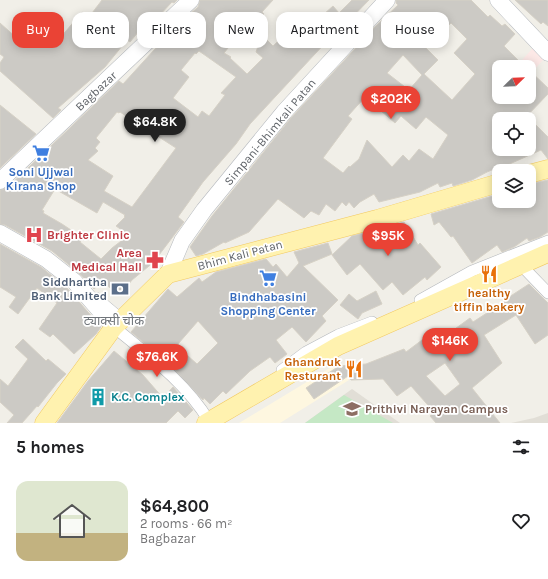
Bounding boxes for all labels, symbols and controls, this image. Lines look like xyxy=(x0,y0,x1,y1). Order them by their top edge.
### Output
chip: Buy xyxy=(12,12,64,48)
chip: Rent xyxy=(72,12,129,48)
chip: Filters xyxy=(137,12,206,48)
chip: New xyxy=(214,12,268,48)
chip: Apartment xyxy=(276,12,373,48)
chip: House xyxy=(381,12,449,48)
north arrow xyxy=(492,60,536,104)
map controls xyxy=(492,60,536,208)
street label: Bagbazar xyxy=(73,68,120,114)
street label: Simpani-Bhimkali Patan xyxy=(221,76,319,188)
pin: $202K xyxy=(363,86,419,120)
text: $202K xyxy=(370,91,412,106)
pin: $64.8K xyxy=(122,109,188,143)
button: locate xyxy=(492,112,536,156)
text: $64.8K xyxy=(133,114,177,129)
supermarket icon: Soni Ujjwal Kirana Shop xyxy=(31,143,51,163)
button: layers xyxy=(492,164,536,208)
place label: Soni Ujjwal Kirana Shop xyxy=(6,165,76,193)
pin: $95K xyxy=(364,223,412,257)
hospital icon: Brighter Clinic xyxy=(24,225,44,245)
place label: Brighter Clinic xyxy=(47,228,130,242)
text: $95K xyxy=(372,228,404,243)
street label: Bhim Kali Patan xyxy=(196,237,284,273)
place label: Area Medical Hall xyxy=(71,246,142,274)
pharmacy icon: Area Medical Hall xyxy=(145,250,165,270)
restaurant icon: healthy tiffin bakery xyxy=(479,264,499,284)
supermarket icon: Bindhabasini Shopping Center xyxy=(258,268,278,288)
place label: Siddhartha Bank Limited xyxy=(31,275,107,303)
bank icon: Siddhartha Bank Limited xyxy=(110,279,130,299)
place label: healthy tiffin bakery xyxy=(454,286,524,314)
place label: Bindhabasini Shopping Center xyxy=(220,290,316,318)
district label: ट्याक्सी चोक xyxy=(84,313,145,328)
pin: $146K xyxy=(422,328,478,362)
text: $146K xyxy=(431,333,469,348)
pin: $76.6K xyxy=(124,344,190,378)
text: $76.6K xyxy=(136,349,178,364)
place label: Ghandruk Resturant xyxy=(284,355,341,383)
restaurant icon: Ghandruk Resturant xyxy=(344,359,364,379)
building icon: K.C. Complex xyxy=(88,387,108,407)
place label: K.C. Complex xyxy=(111,390,185,404)
school or university icon: Prithivi Narayan Campus xyxy=(342,399,362,419)
place label: Prithivi Narayan Campus xyxy=(365,402,508,416)
icon: filters xyxy=(510,436,532,458)
text: 5 homes xyxy=(16,437,85,457)
text: $64,800 xyxy=(140,496,209,516)
icon: home xyxy=(48,497,96,545)
icon: heart xyxy=(510,510,532,532)
text: 2 rooms · 66 m² xyxy=(140,516,232,531)
text: Bagbazar xyxy=(140,531,195,546)

